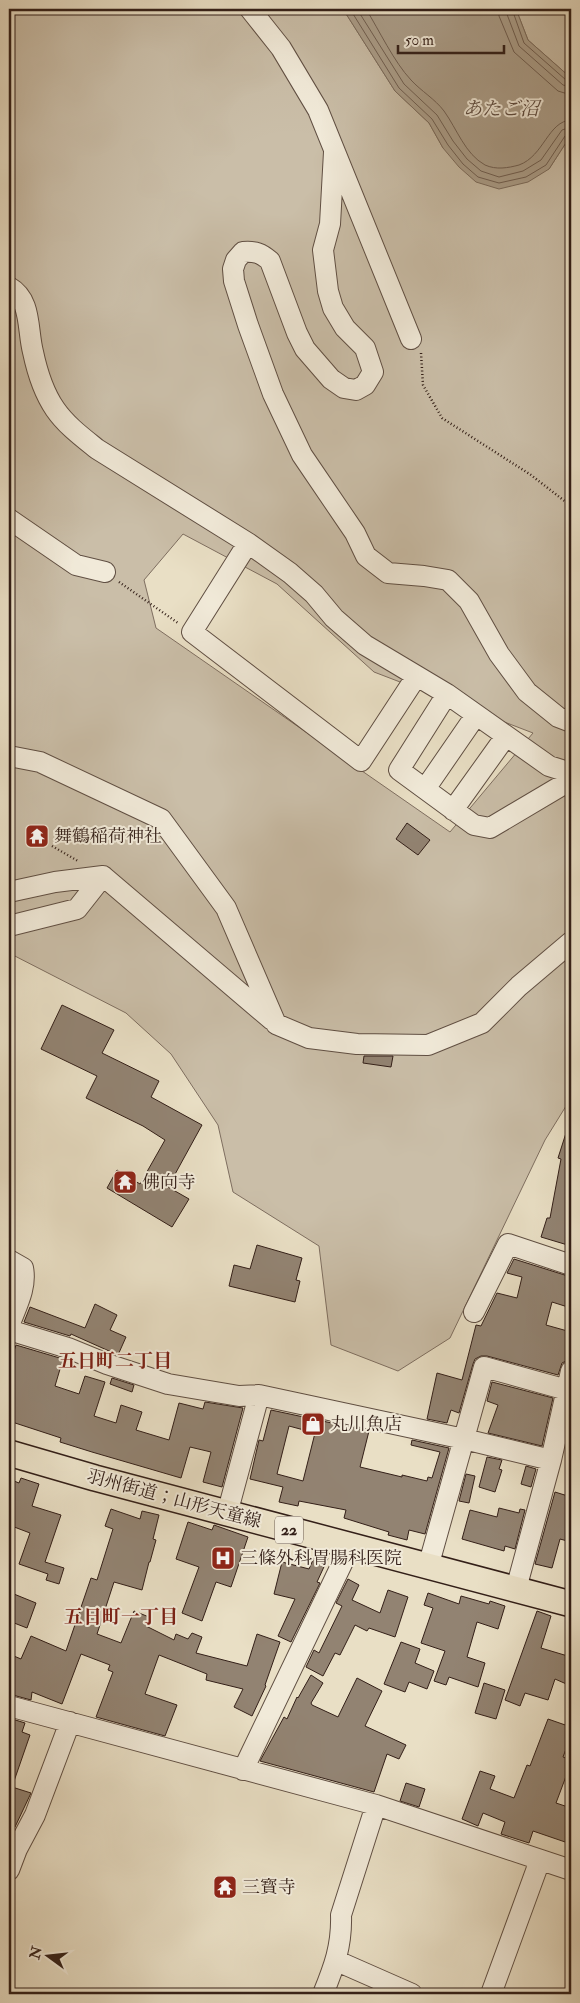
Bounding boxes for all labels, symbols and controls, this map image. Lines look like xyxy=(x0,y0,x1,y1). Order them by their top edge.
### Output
scale bar xyxy=(398,22,504,54)
text: 50 m xyxy=(405,31,434,50)
water label: あたご沼 xyxy=(463,97,542,121)
temple icon: 舞鶴稲荷神社 xyxy=(24,823,50,849)
place label: 舞鶴稲荷神社 xyxy=(54,825,162,848)
temple icon: 佛向寺 xyxy=(112,1169,138,1195)
place label: 佛向寺 xyxy=(142,1171,196,1194)
district label: 五日町二丁目 xyxy=(58,1349,172,1373)
shop icon: 丸川魚店 xyxy=(300,1411,326,1437)
place label: 丸川魚店 xyxy=(330,1413,402,1436)
street label: 羽州街道；山形天童線 xyxy=(84,1465,264,1533)
road number: 22 xyxy=(275,1516,303,1544)
hospital icon: 三條外科胃腸科医院 xyxy=(210,1545,236,1571)
place label: 三條外科胃腸科医院 xyxy=(240,1547,402,1570)
district label: 五日町一丁目 xyxy=(64,1605,178,1629)
temple icon: 三寳寺 xyxy=(212,1874,238,1900)
place label: 三寳寺 xyxy=(242,1876,296,1899)
north arrow xyxy=(22,1930,72,1980)
text: N xyxy=(26,1944,46,1962)

